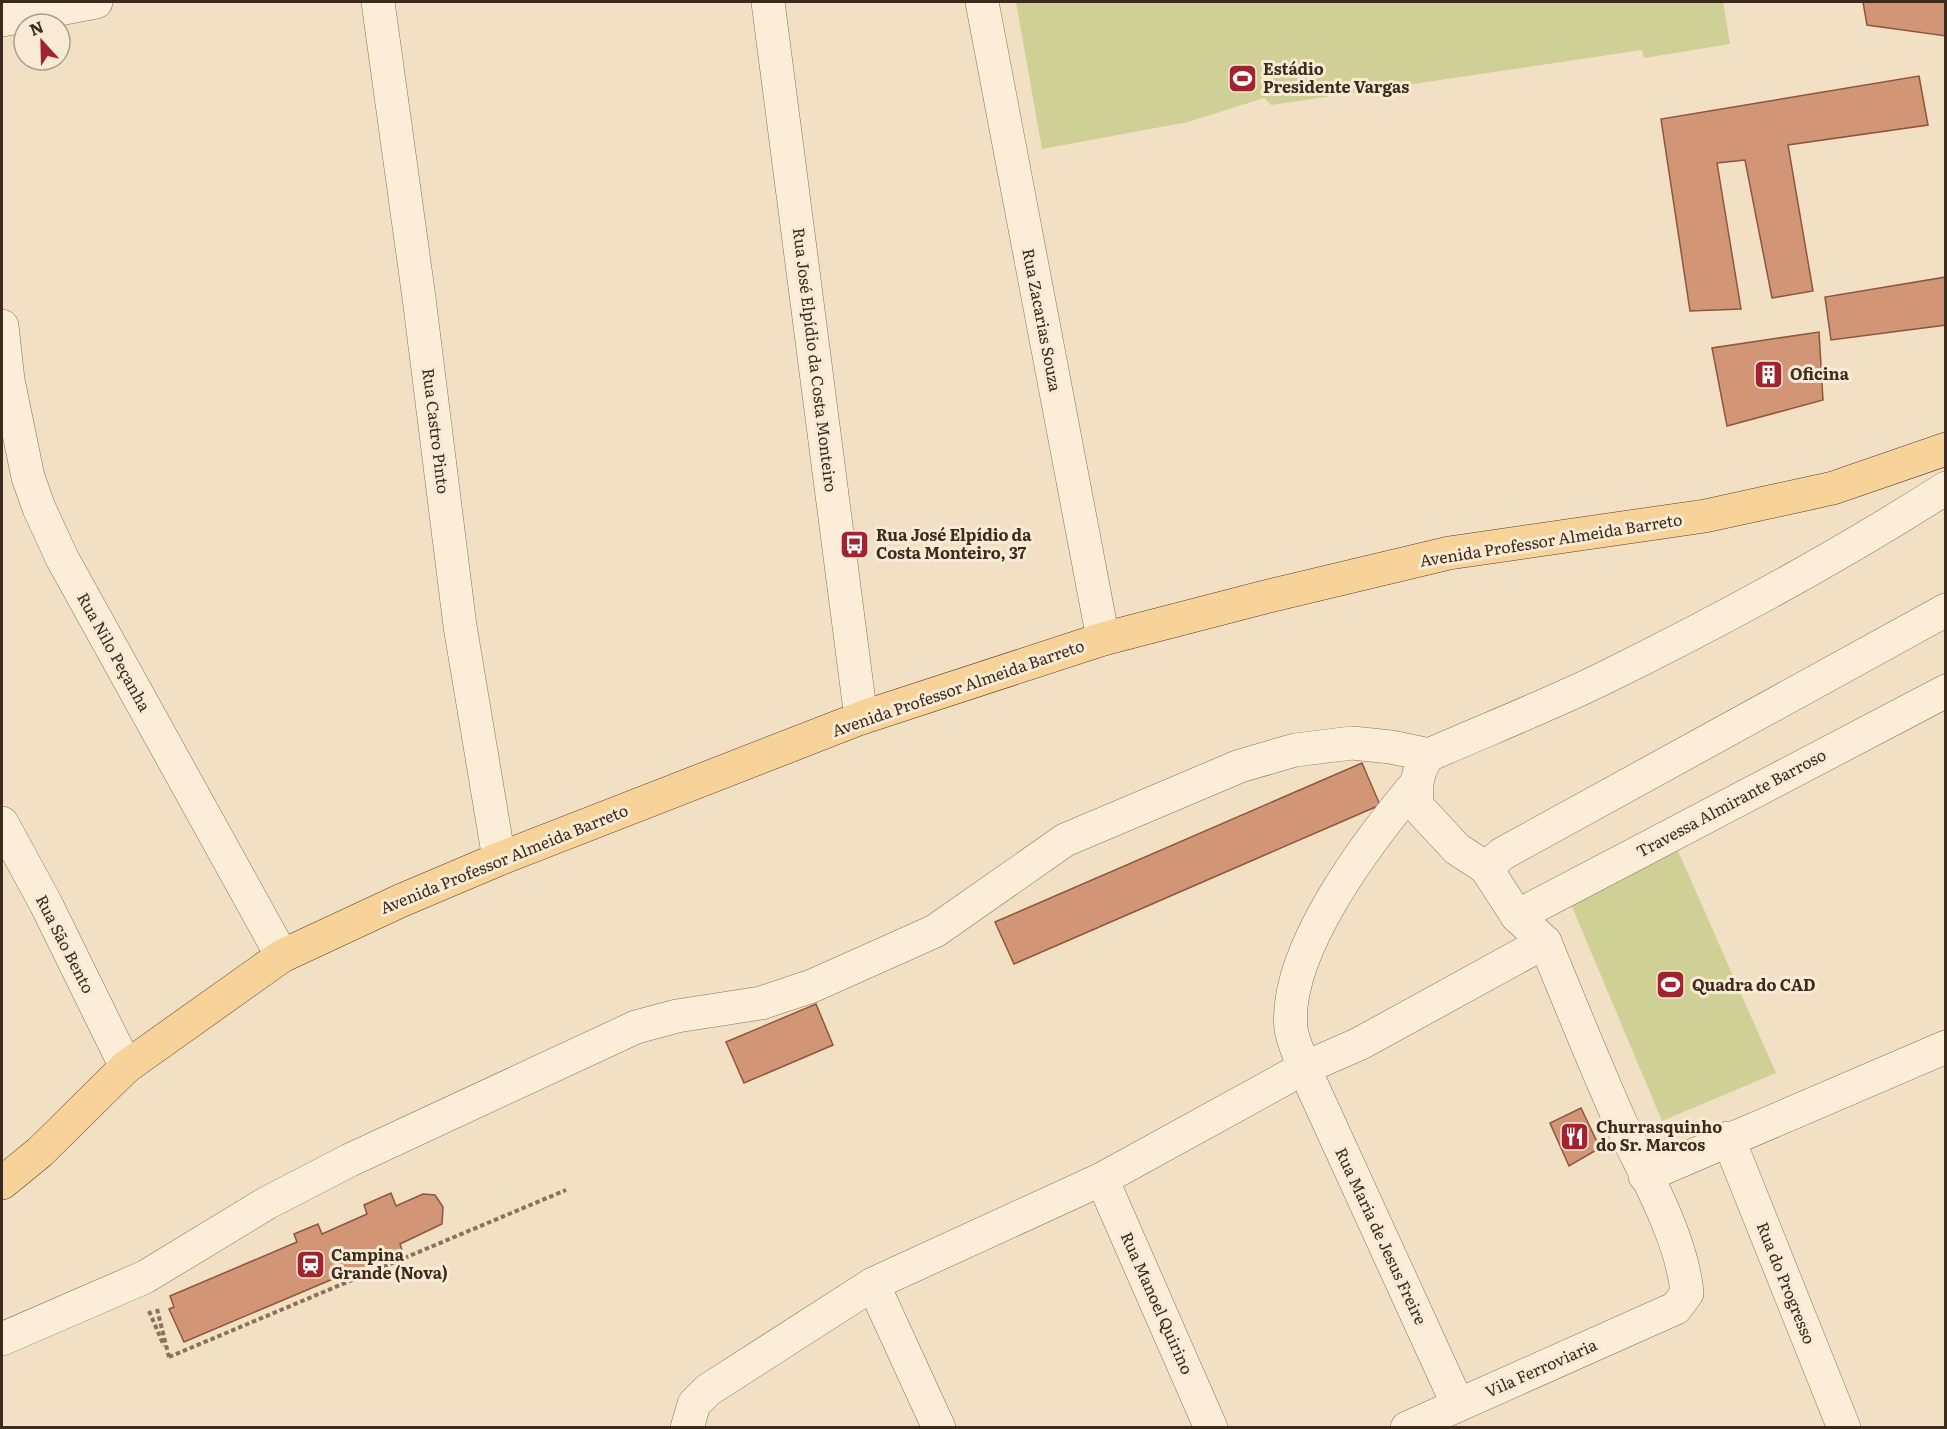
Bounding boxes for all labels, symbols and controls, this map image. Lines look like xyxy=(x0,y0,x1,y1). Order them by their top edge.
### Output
north arrow xyxy=(12,12,72,72)
text: N xyxy=(25,14,47,41)
place label: Estádio Presidente Vargas xyxy=(1263,56,1409,98)
sports icon: Estádio Presidente Vargas xyxy=(1226,62,1258,94)
street label: Rua José Elpídio da Costa Monteiro xyxy=(788,226,844,493)
street label: Rua Zacarias Souza xyxy=(1017,246,1069,394)
building icon: Oficina xyxy=(1753,358,1785,390)
place label: Oficina xyxy=(1790,361,1850,385)
street label: Rua Castro Pinto xyxy=(417,367,457,495)
street label: Avenida Professor Almeida Barreto xyxy=(1418,506,1684,572)
place label: Rua José Elpídio da Costa Monteiro, 37 xyxy=(876,522,1032,564)
bus stop icon: Rua José Elpídio da Costa Monteiro, 37 xyxy=(839,528,871,560)
street label: Rua Nilo Peçanha xyxy=(72,588,158,716)
street label: Avenida Professor Almeida Barreto xyxy=(828,632,1087,742)
street label: Travessa Almirante Barroso xyxy=(1631,742,1830,862)
street label: Avenida Professor Almeida Barreto xyxy=(376,797,631,919)
street label: Rua São Bento xyxy=(31,890,101,997)
sports icon: Quadra do CAD xyxy=(1655,969,1687,1001)
place label: Quadra do CAD xyxy=(1692,972,1816,996)
place label: Churrasquinho do Sr. Marcos xyxy=(1596,1114,1722,1156)
restaurant icon: Churrasquinho do Sr. Marcos xyxy=(1559,1120,1591,1152)
street label: Rua Maria de Jesus Freire xyxy=(1330,1143,1434,1328)
street label: Rua do Progresso xyxy=(1752,1218,1822,1347)
street label: Rua Manoel Quirino xyxy=(1116,1227,1200,1378)
place label: Campina Grande (Nova) xyxy=(331,1242,448,1284)
station icon: Campina Grande (Nova) xyxy=(294,1248,326,1280)
street label: Vila Ferroviaria xyxy=(1481,1331,1601,1403)

